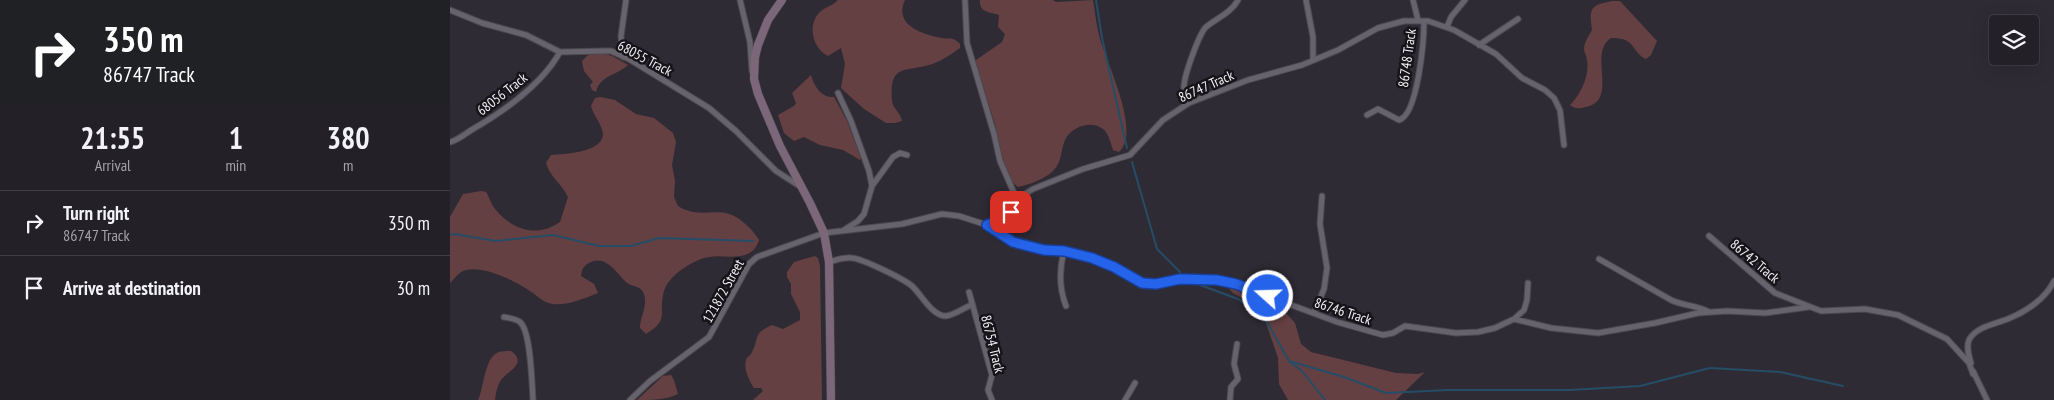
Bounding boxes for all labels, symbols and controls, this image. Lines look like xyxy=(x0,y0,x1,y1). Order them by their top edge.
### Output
map controls xyxy=(1989,15,2039,65)
button: layers xyxy=(1989,15,2039,65)
text: 350 m xyxy=(103,16,184,62)
icon: right xyxy=(20,20,85,85)
street label: 86748 Track xyxy=(1394,27,1420,88)
street label: 68055 Track xyxy=(615,36,676,80)
text: 86747 Track xyxy=(103,60,195,88)
street label: 86747 Track xyxy=(1176,66,1237,106)
street label: 68056 Track xyxy=(473,68,531,119)
text: 21:55 xyxy=(80,118,145,157)
text: 1 xyxy=(229,118,243,157)
text: 380 xyxy=(327,118,370,157)
text: Arrival xyxy=(95,155,131,175)
text: min xyxy=(225,155,246,175)
text: m xyxy=(343,155,353,175)
pin xyxy=(990,191,1032,233)
icon: arrive xyxy=(997,198,1025,226)
text: Turn right xyxy=(63,201,129,225)
icon: right xyxy=(20,209,48,237)
text: 350 m xyxy=(388,211,430,235)
text: 86747 Track xyxy=(63,225,130,245)
street label: 86742 Track xyxy=(1727,235,1784,287)
street label: 121872 Street xyxy=(698,256,748,326)
position arrow xyxy=(1241,269,1293,321)
icon: arrive xyxy=(20,274,48,302)
text: Arrive at destination xyxy=(63,276,201,300)
text: 30 m xyxy=(397,276,430,300)
street label: 86746 Track xyxy=(1312,293,1374,329)
street label: 86754 Track xyxy=(977,313,1009,375)

